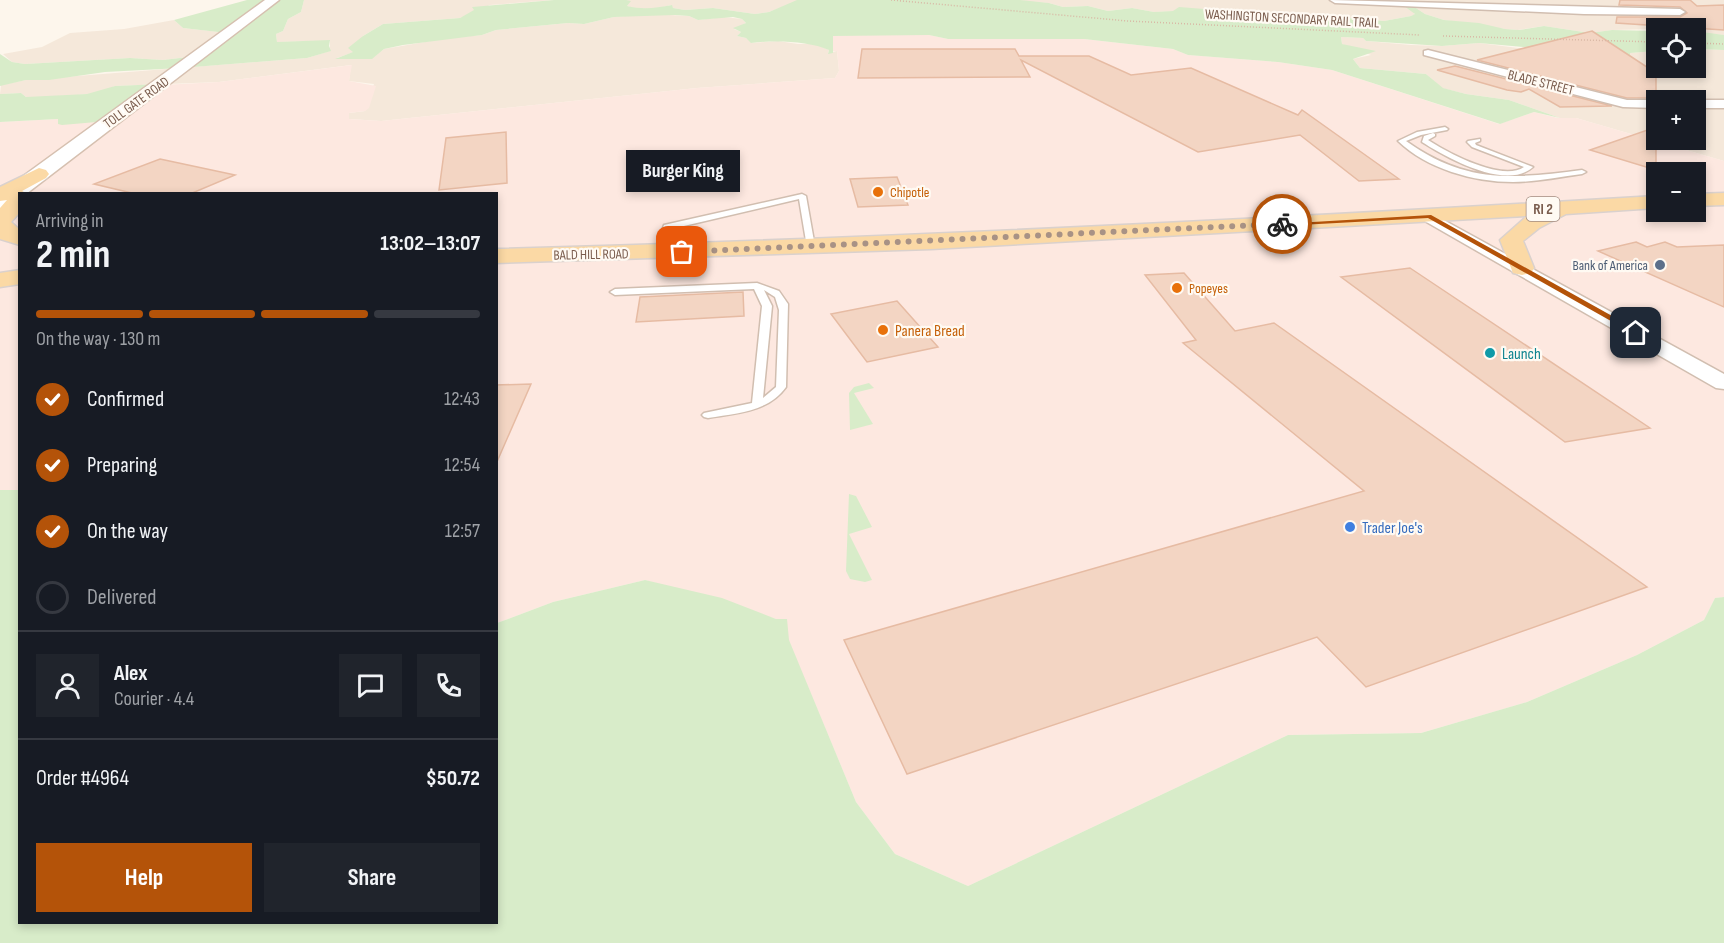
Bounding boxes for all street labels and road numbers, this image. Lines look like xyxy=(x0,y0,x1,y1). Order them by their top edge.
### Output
street label: WASHINGTON SECONDARY RAIL TRAIL xyxy=(1204,5,1380,32)
street label: BLADE STREET xyxy=(1506,66,1576,99)
street label: TOLL GATE ROAD xyxy=(100,73,173,132)
road number: RI 2 xyxy=(1526,197,1560,221)
street label: BALD HILL ROAD xyxy=(553,245,629,264)

